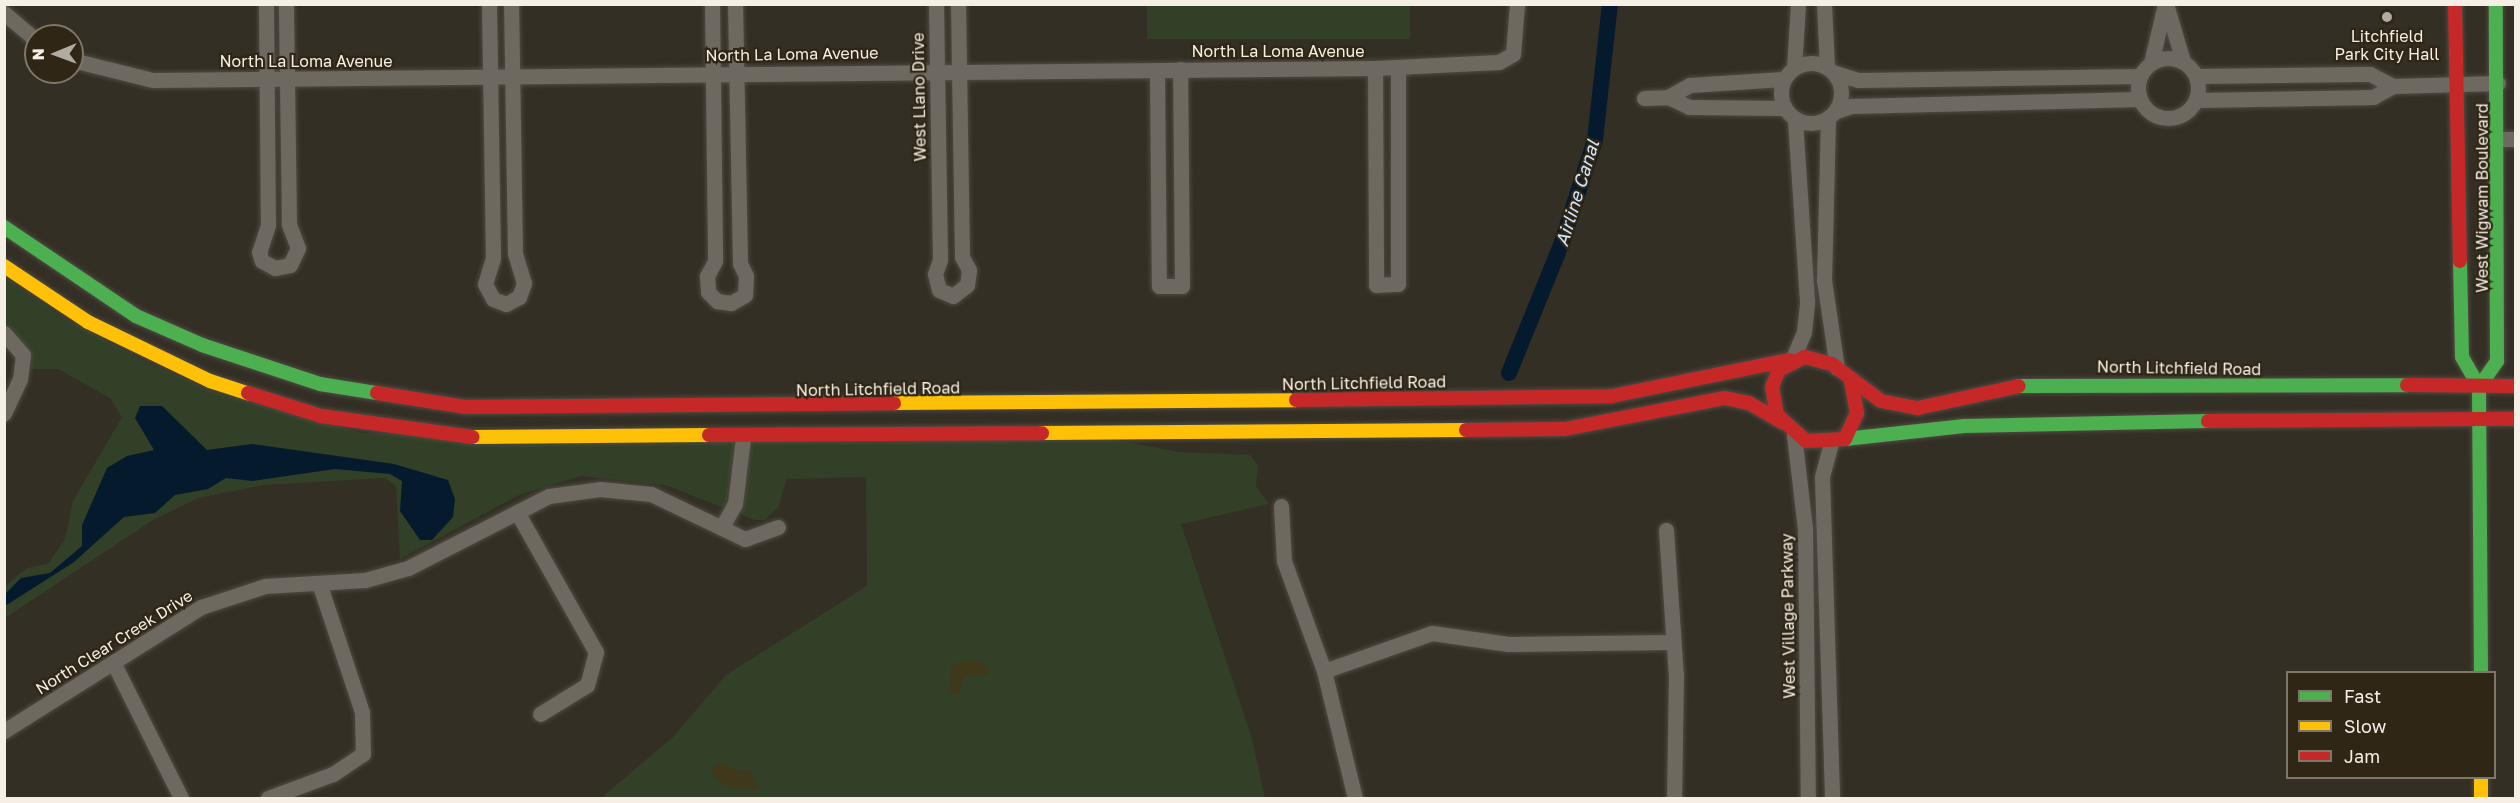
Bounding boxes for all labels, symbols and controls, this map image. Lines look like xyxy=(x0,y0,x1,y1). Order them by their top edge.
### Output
marker: Litchfield Park City Hall xyxy=(2380,10,2394,24)
north arrow xyxy=(24,24,84,84)
place label: Litchfield Park City Hall xyxy=(2335,26,2439,64)
street label: West Llano Drive xyxy=(908,32,930,162)
street label: North La Loma Avenue xyxy=(1191,41,1365,61)
street label: North La Loma Avenue xyxy=(705,43,879,65)
text: N xyxy=(28,48,48,61)
street label: North La Loma Avenue xyxy=(219,51,393,71)
street label: West Wigwam Boulevard xyxy=(2472,103,2492,293)
water label: Airline Canal xyxy=(1551,137,1603,249)
street label: North Litchfield Road xyxy=(2097,357,2261,379)
street label: North Litchfield Road xyxy=(1282,372,1446,394)
street label: North Litchfield Road xyxy=(796,378,960,400)
street label: West Village Parkway xyxy=(1777,533,1799,699)
street label: North Clear Creek Drive xyxy=(32,586,196,698)
legend xyxy=(2286,671,2496,779)
text: Fast xyxy=(2344,685,2381,707)
text: Slow xyxy=(2344,715,2386,737)
text: Jam xyxy=(2344,745,2380,767)

